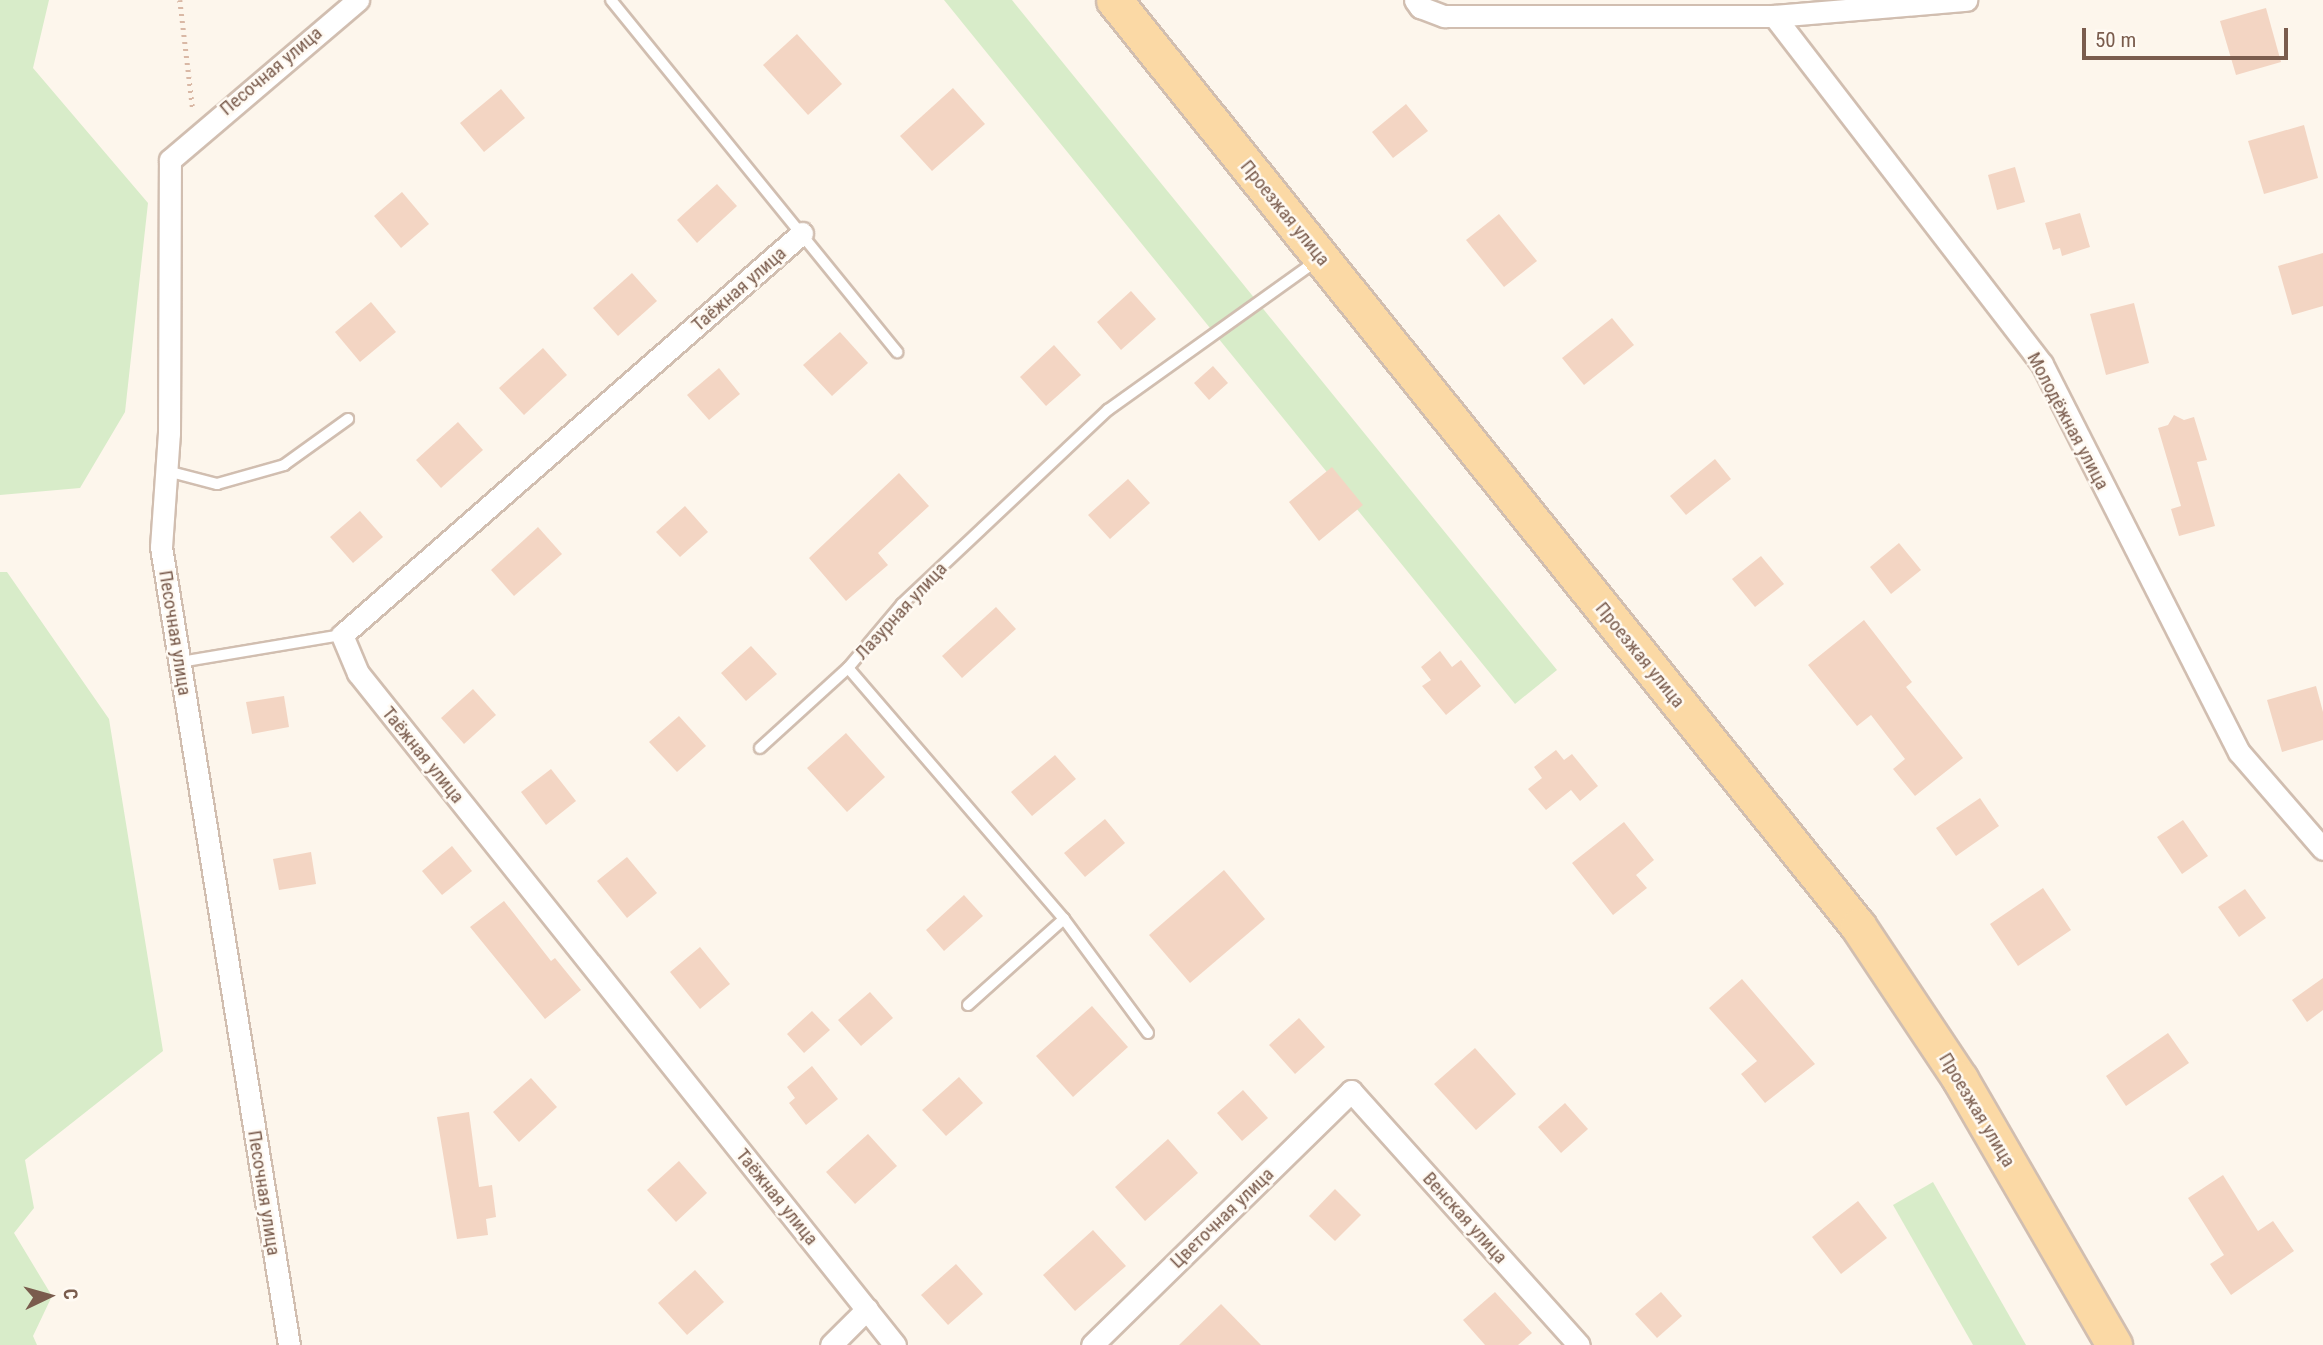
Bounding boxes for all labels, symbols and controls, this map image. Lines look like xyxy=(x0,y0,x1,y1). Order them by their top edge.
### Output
scale bar xyxy=(2085,14,2292,58)
street label: Песочная улица xyxy=(215,22,327,120)
text: 50 m xyxy=(2095,28,2136,52)
street label: Проезжая улица xyxy=(1235,156,1335,270)
street label: Таёжная улица xyxy=(687,242,791,336)
street label: Молодёжная улица xyxy=(2022,348,2114,494)
street label: Лазурная улица xyxy=(850,558,952,664)
street label: Песочная улица xyxy=(154,569,196,697)
street label: Проезжая улица xyxy=(1590,598,1690,712)
street label: Таёжная улица xyxy=(377,702,469,808)
street label: Проезжая улица xyxy=(1934,1049,2020,1171)
street label: Песочная улица xyxy=(243,1129,285,1257)
street label: Таёжная улица xyxy=(731,1144,823,1250)
street label: Цветочная улица xyxy=(1165,1163,1279,1273)
street label: Венская улица xyxy=(1418,1167,1512,1269)
north arrow xyxy=(14,1261,84,1331)
text: С xyxy=(58,1288,82,1301)

